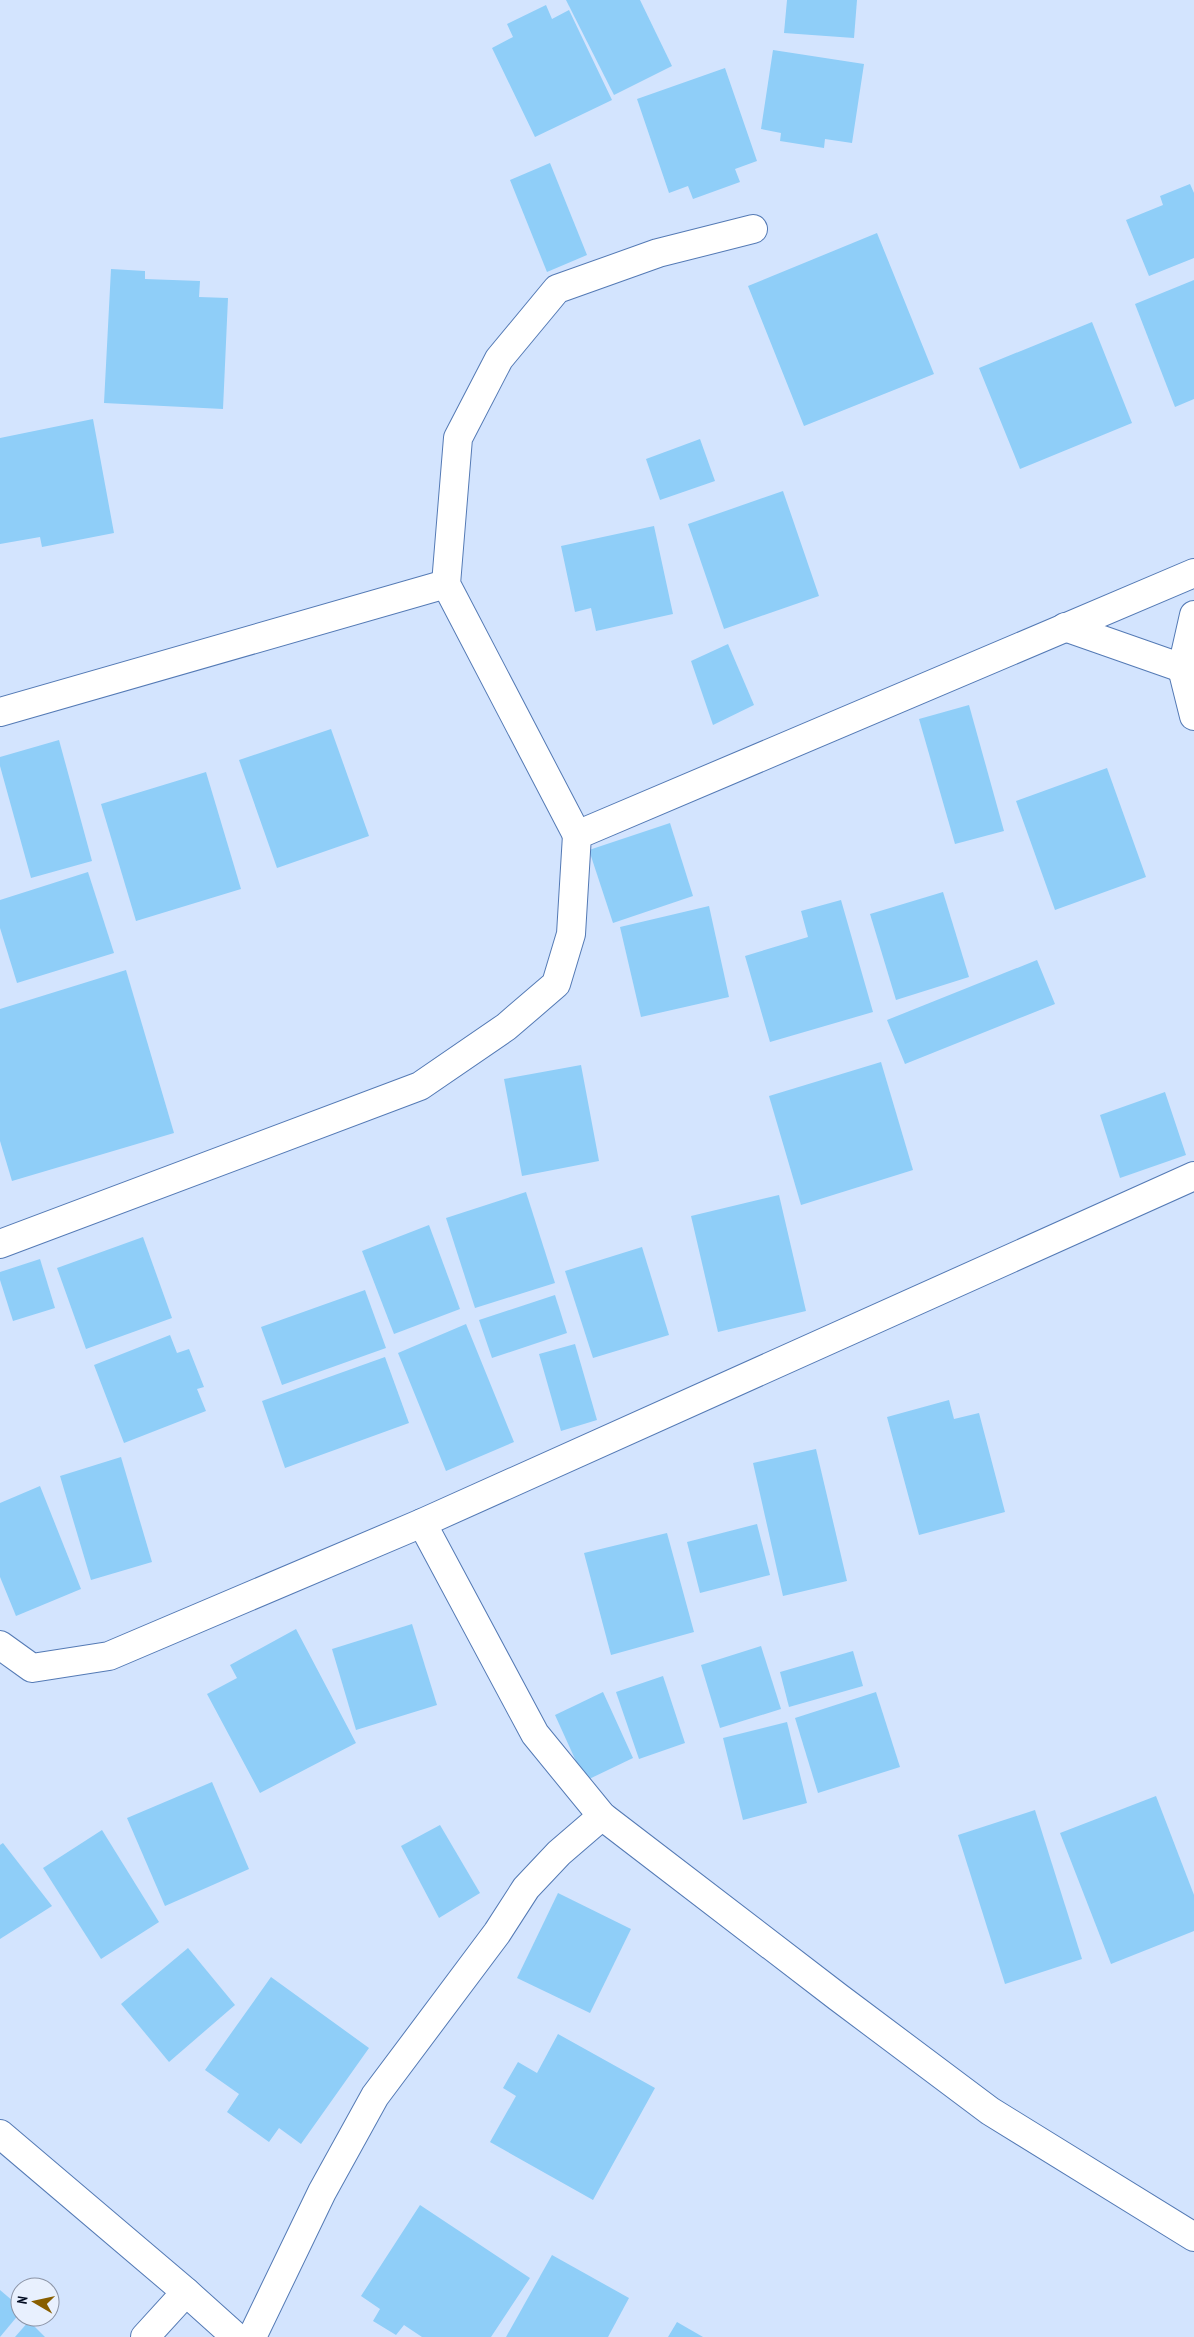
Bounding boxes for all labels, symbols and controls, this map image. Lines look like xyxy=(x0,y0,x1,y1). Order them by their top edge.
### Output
north arrow xyxy=(10,2277,60,2327)
text: N xyxy=(13,2295,32,2305)

